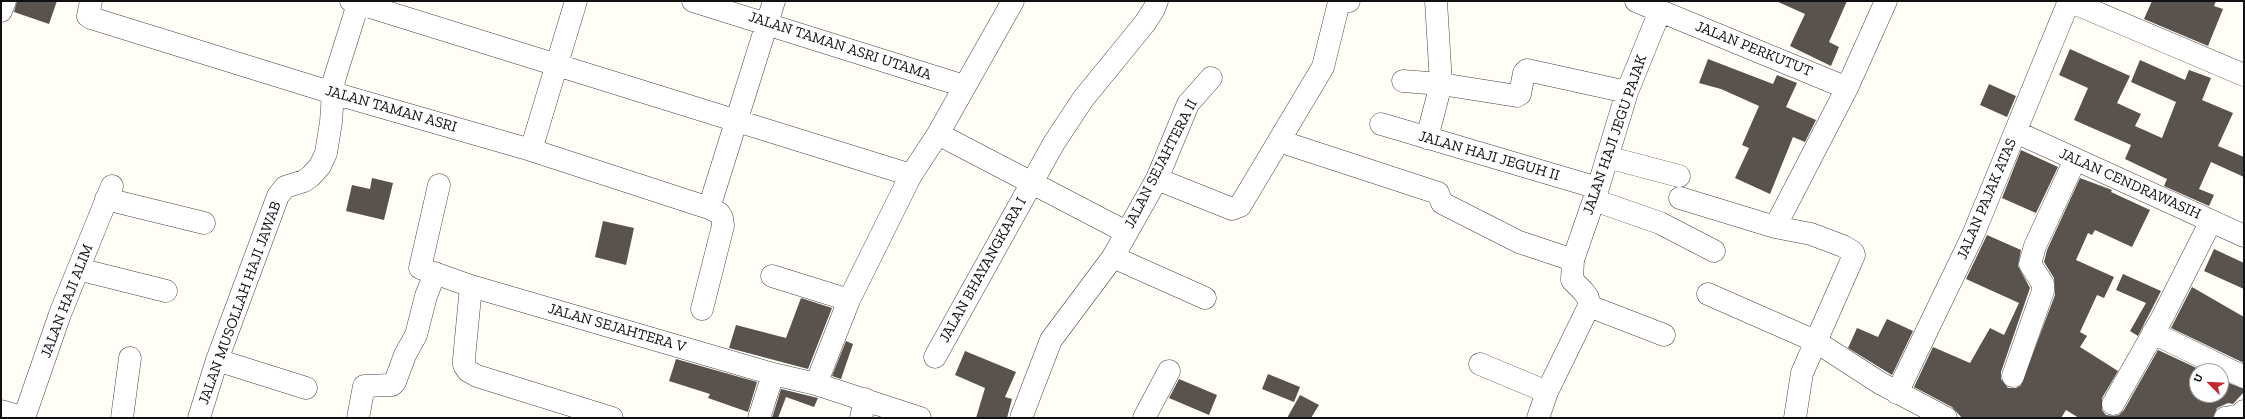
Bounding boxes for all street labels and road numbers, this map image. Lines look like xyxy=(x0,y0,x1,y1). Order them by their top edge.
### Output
street label: JALAN TAMAN ASRI UTAMA xyxy=(746,8,934,84)
street label: JALAN PERKUTUT xyxy=(1693,17,1815,81)
street label: JALAN HAJI JEGU PAJAK xyxy=(1579,53,1651,217)
street label: JALAN TAMAN ASRI xyxy=(323,82,459,136)
street label: JALAN SEJAHTERA II xyxy=(1121,96,1201,232)
street label: JALAN HAJI JEGUH II xyxy=(1416,127,1562,185)
street label: JALAN PAJAK ATAS xyxy=(1953,136,2021,262)
street label: JALAN CENDRAWASIH xyxy=(2056,145,2204,223)
street label: JALAN BHAYANGKARA I xyxy=(936,194,1030,346)
street label: JALAN MUSOLLAH HAJI JAWAB xyxy=(195,199,285,407)
street label: JALAN HAJI ALIM xyxy=(37,242,97,360)
street label: JALAN SEJAHTERA V xyxy=(546,300,688,356)

